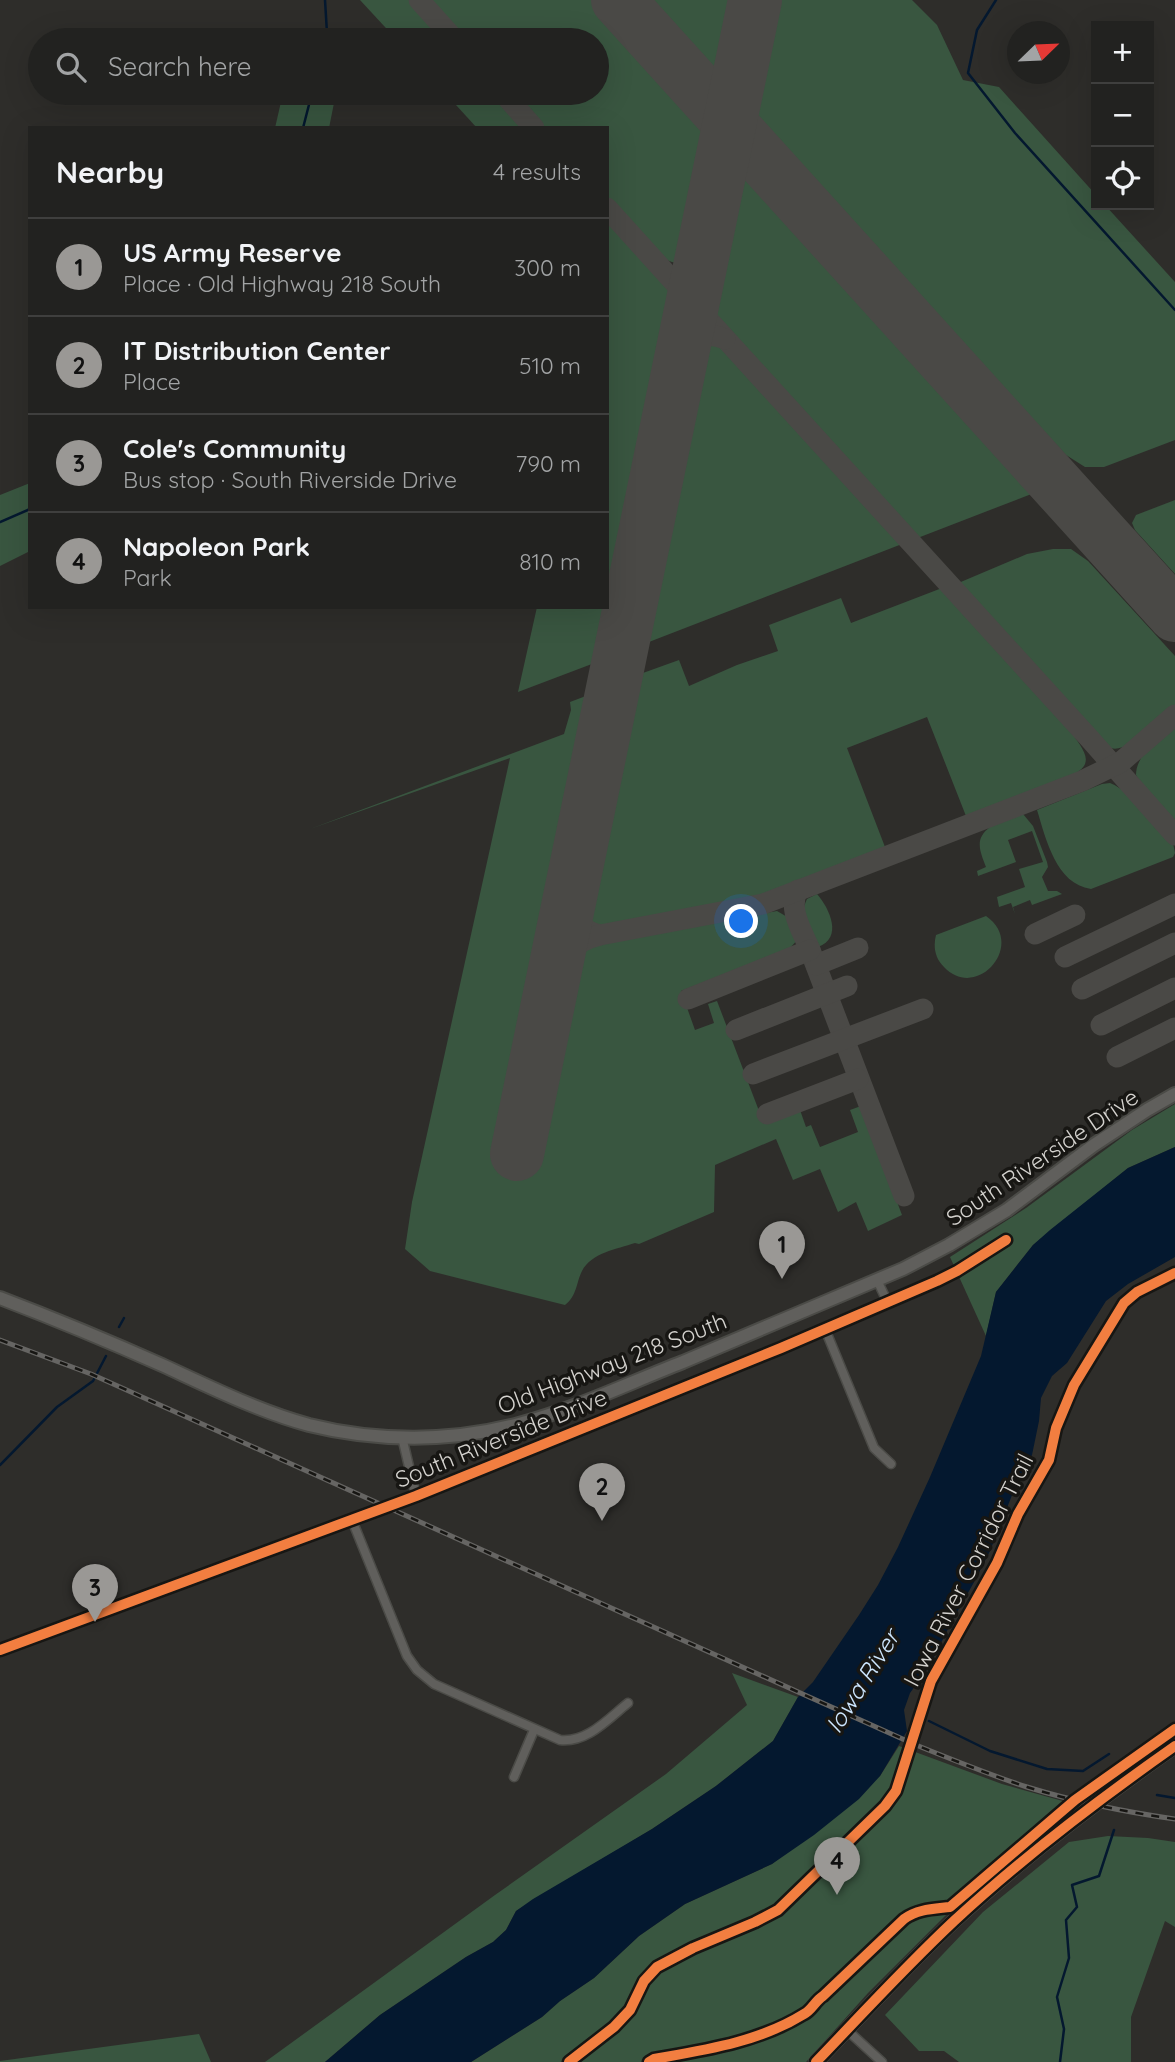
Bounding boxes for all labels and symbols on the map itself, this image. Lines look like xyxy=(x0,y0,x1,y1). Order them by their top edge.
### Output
north arrow xyxy=(1007,21,1070,84)
your location xyxy=(724,904,758,938)
street label: South Riverside Drive xyxy=(940,1082,1144,1232)
pin: 1 xyxy=(759,1221,805,1279)
street label: Old Highway 218 South xyxy=(493,1306,731,1420)
street label: South Riverside Drive xyxy=(391,1382,611,1494)
street label: Iowa River Corridor Trail xyxy=(897,1449,1039,1691)
pin: 2 xyxy=(579,1463,625,1521)
pin: 3 xyxy=(72,1564,118,1622)
water label: Iowa River xyxy=(818,1621,907,1738)
pin: 4 xyxy=(814,1837,860,1895)

